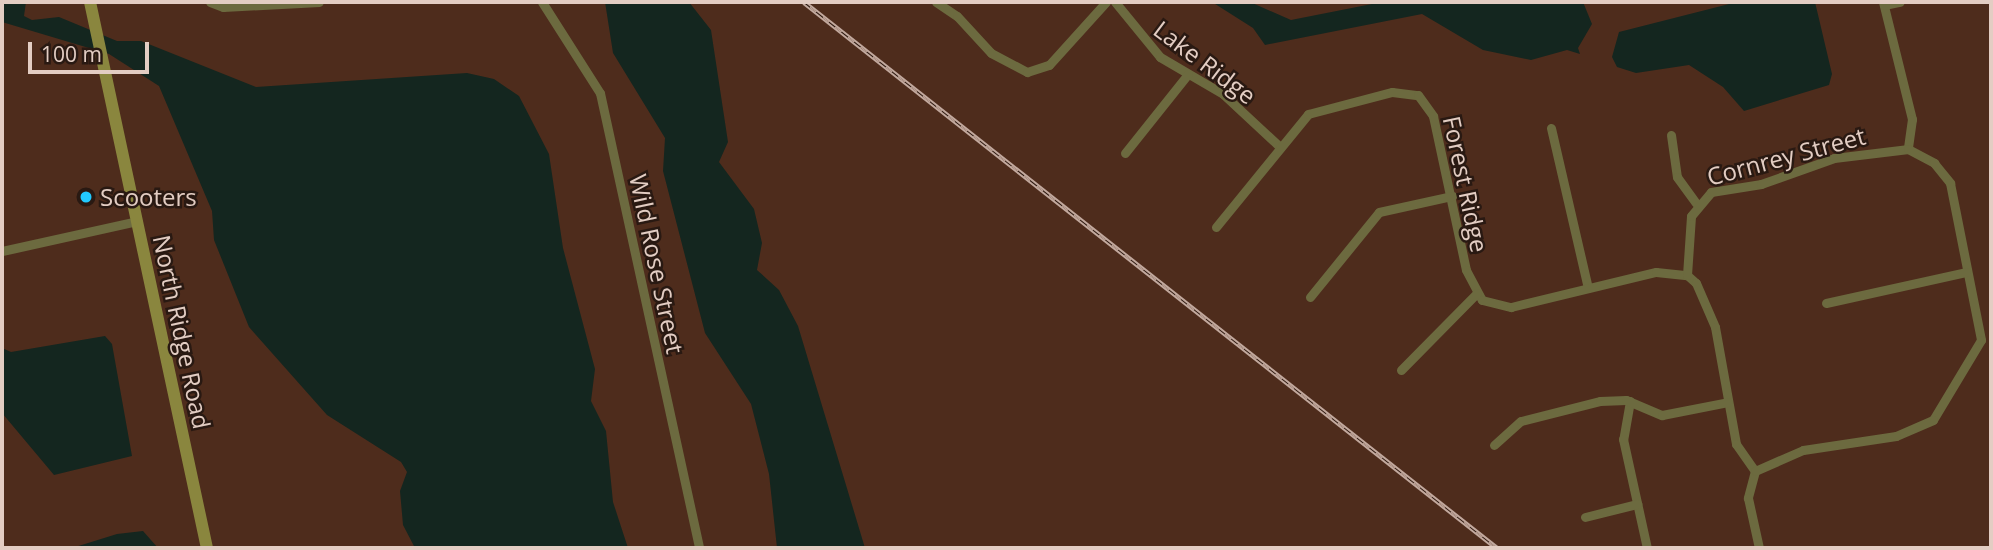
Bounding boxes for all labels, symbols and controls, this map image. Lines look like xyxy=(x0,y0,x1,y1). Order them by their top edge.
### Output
street label: Lake Ridge xyxy=(1148,14,1262,110)
scale bar xyxy=(32,28,152,72)
text: 100 m xyxy=(41,40,102,68)
street label: Forest Ridge xyxy=(1438,113,1494,255)
street label: Cornrey Street xyxy=(1704,121,1868,191)
street label: Wild Rose Street xyxy=(624,172,690,356)
place label: Scooters xyxy=(100,183,197,211)
marker: Scooters xyxy=(78,189,94,205)
street label: North Ridge Road xyxy=(147,232,217,432)

